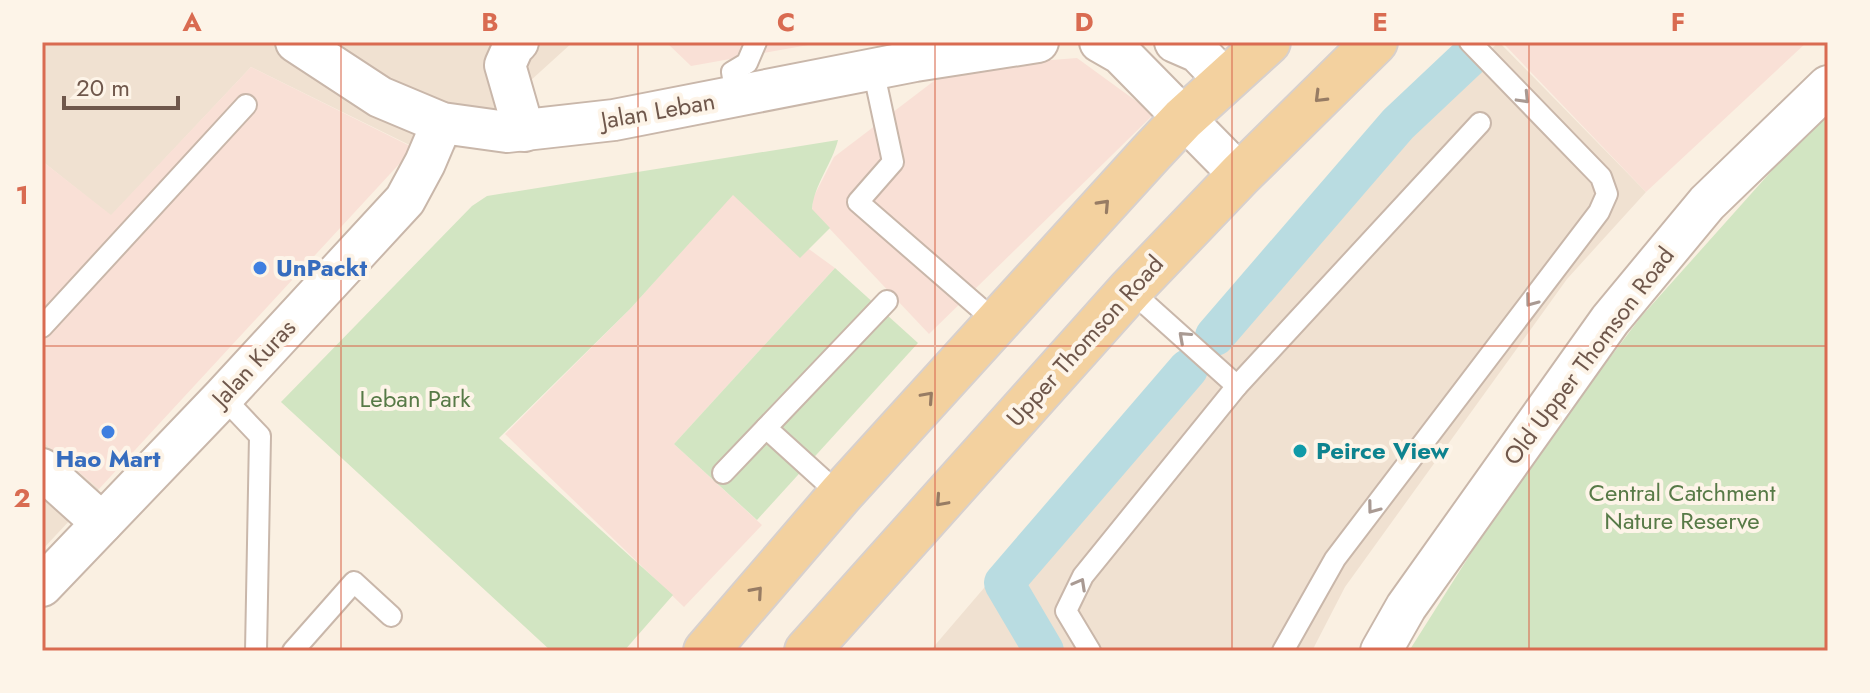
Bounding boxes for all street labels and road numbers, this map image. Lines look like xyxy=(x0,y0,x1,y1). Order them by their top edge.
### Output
street label: Jalan Leban xyxy=(595,83,718,138)
street label: Old Upper Thomson Road xyxy=(1495,239,1682,472)
street label: Upper Thomson Road xyxy=(998,247,1171,434)
street label: Jalan Kuras xyxy=(202,311,304,417)

